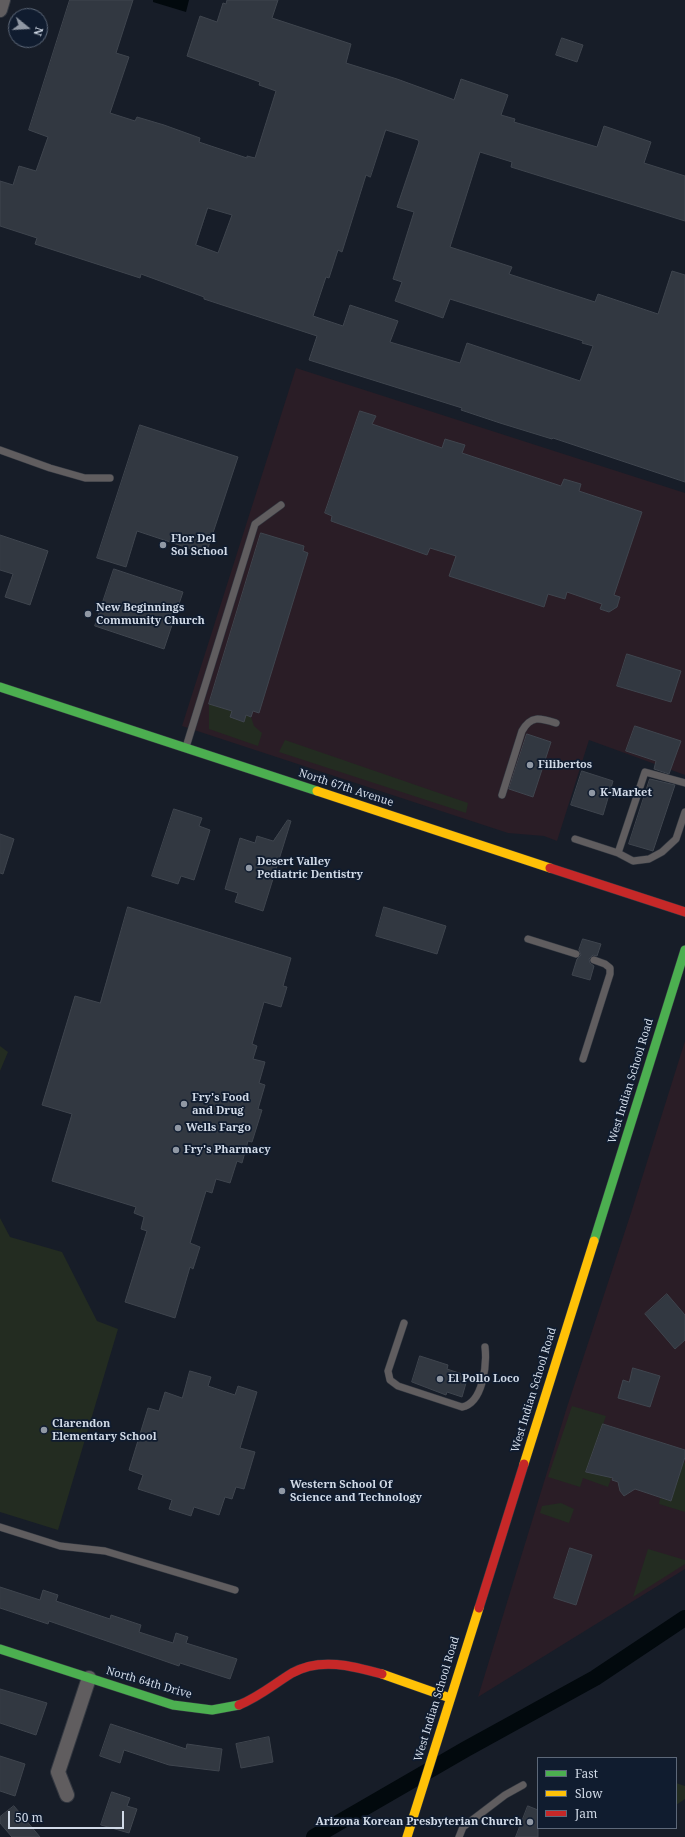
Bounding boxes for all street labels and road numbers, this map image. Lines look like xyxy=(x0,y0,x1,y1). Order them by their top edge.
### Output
street label: North 67th Avenue xyxy=(297,766,395,810)
street label: West Indian School Road xyxy=(606,1017,656,1145)
street label: West Indian School Road xyxy=(509,1326,559,1454)
street label: West Indian School Road xyxy=(412,1635,462,1763)
street label: North 64th Drive xyxy=(105,1664,193,1702)

